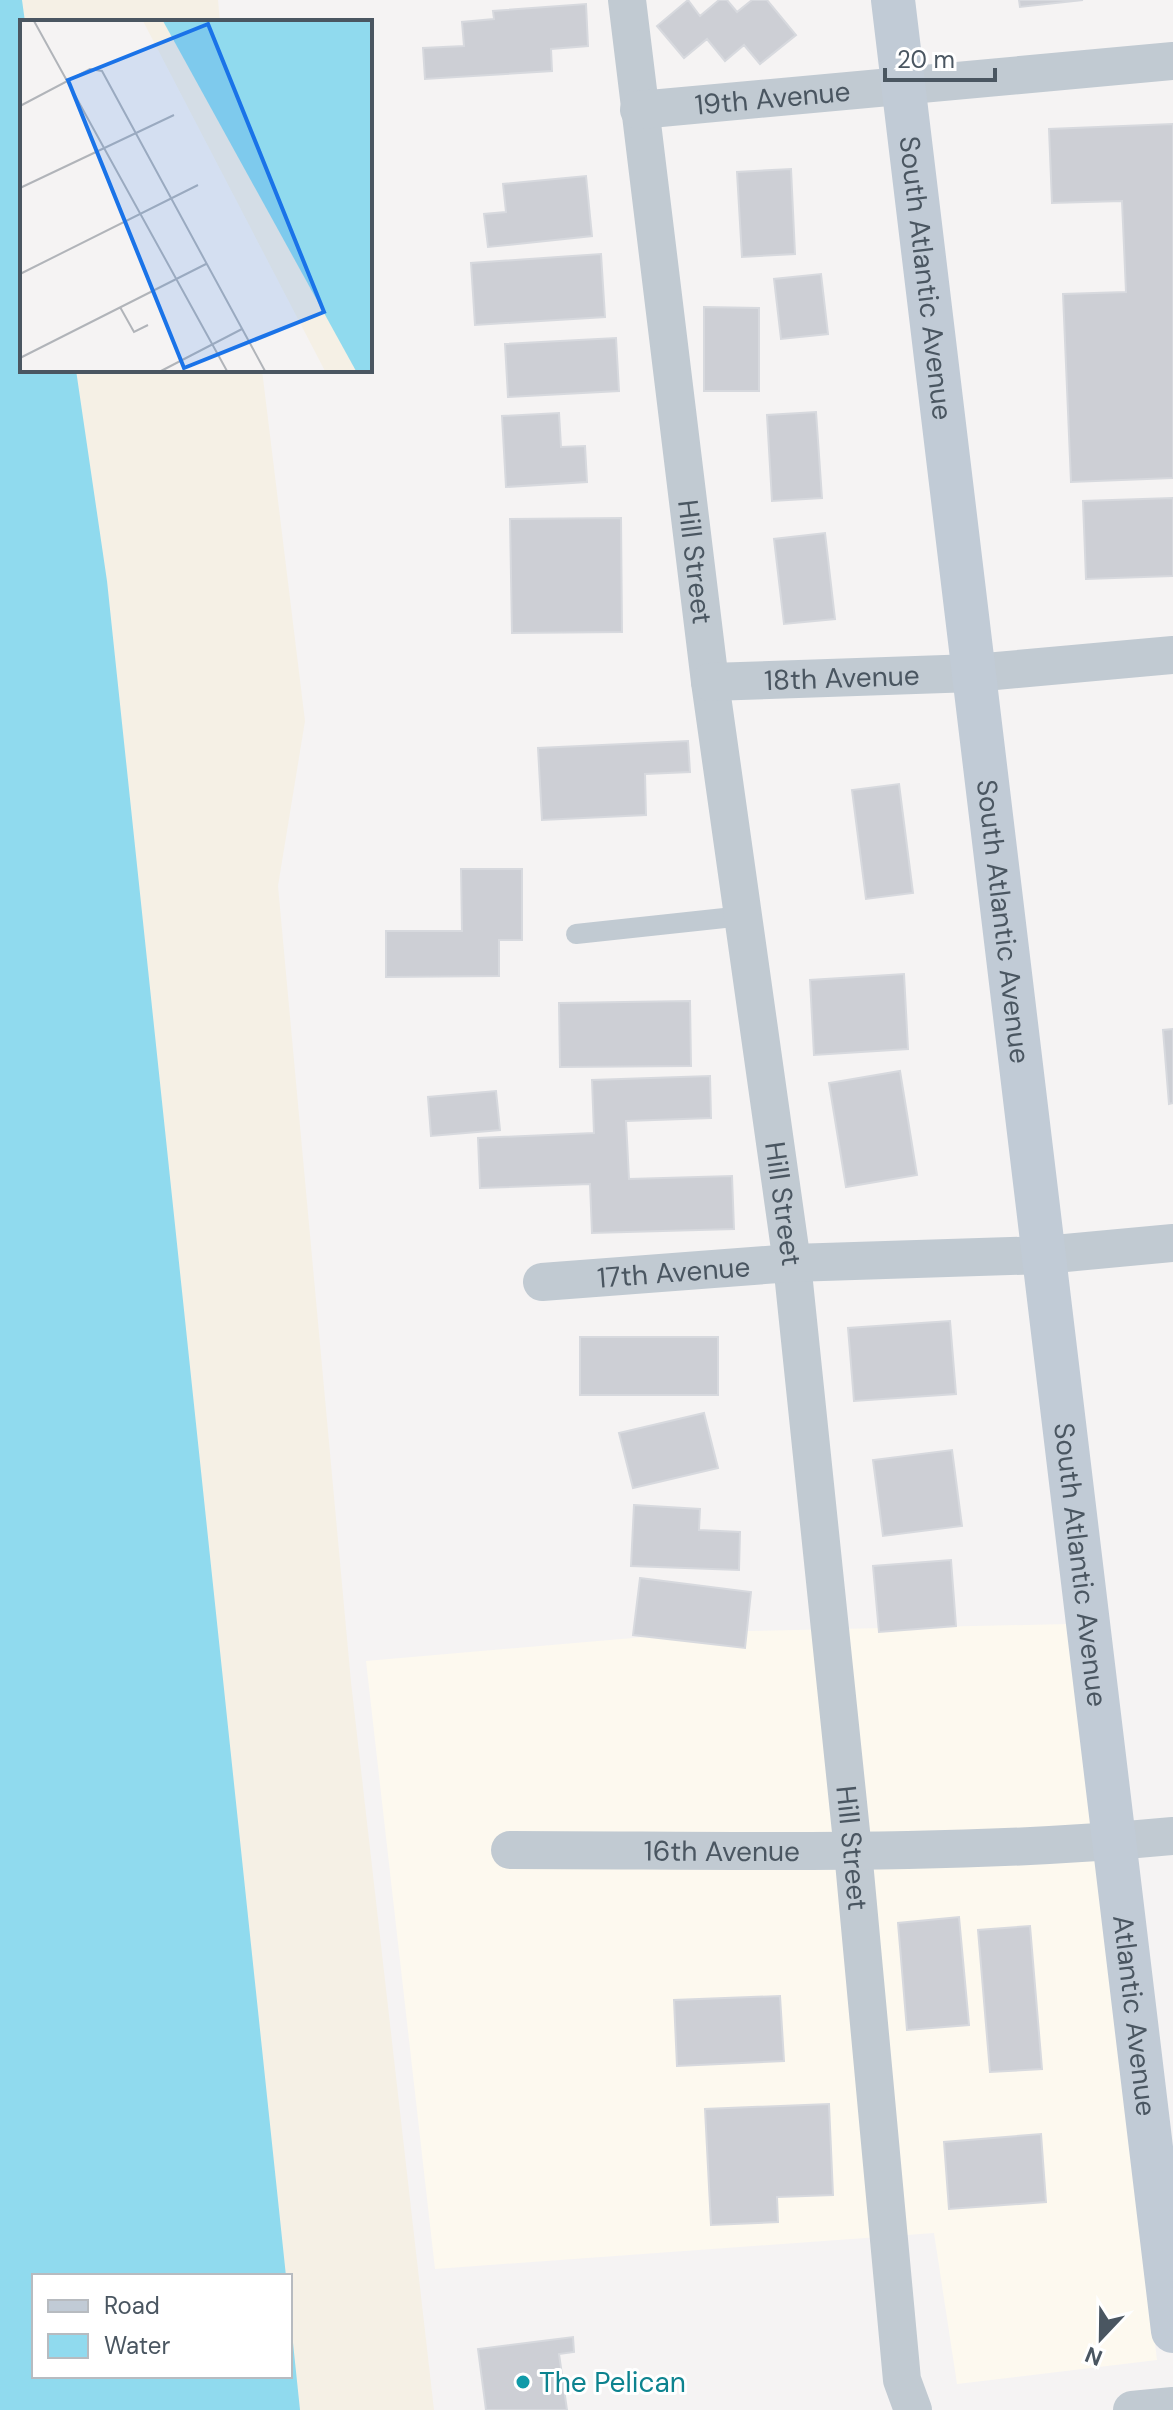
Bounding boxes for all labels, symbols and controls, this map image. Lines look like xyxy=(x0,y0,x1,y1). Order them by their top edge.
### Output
inset map xyxy=(20,20,372,372)
scale bar xyxy=(885,32,995,82)
text: 20 m xyxy=(897,44,955,75)
street label: 19th Avenue xyxy=(693,73,852,124)
street label: South Atlantic Avenue xyxy=(890,134,961,422)
street label: Hill Street xyxy=(669,498,721,626)
street label: 18th Avenue xyxy=(764,657,920,699)
street label: South Atlantic Avenue xyxy=(968,777,1039,1066)
street label: Hill Street xyxy=(756,1139,810,1268)
street label: 17th Avenue xyxy=(596,1248,752,1297)
street label: South Atlantic Avenue xyxy=(1045,1421,1116,1709)
street label: Hill Street xyxy=(827,1784,876,1912)
street label: 16th Avenue xyxy=(644,1833,800,1870)
street label: Atlantic Avenue xyxy=(1104,1913,1165,2118)
legend xyxy=(32,2274,292,2378)
text: Road xyxy=(104,2290,160,2321)
north arrow xyxy=(1061,2298,1141,2378)
text: Water xyxy=(104,2330,170,2361)
text: N xyxy=(1081,2340,1107,2373)
place label: The Pelican xyxy=(539,2364,686,2401)
marker: The Pelican xyxy=(514,2373,532,2391)

